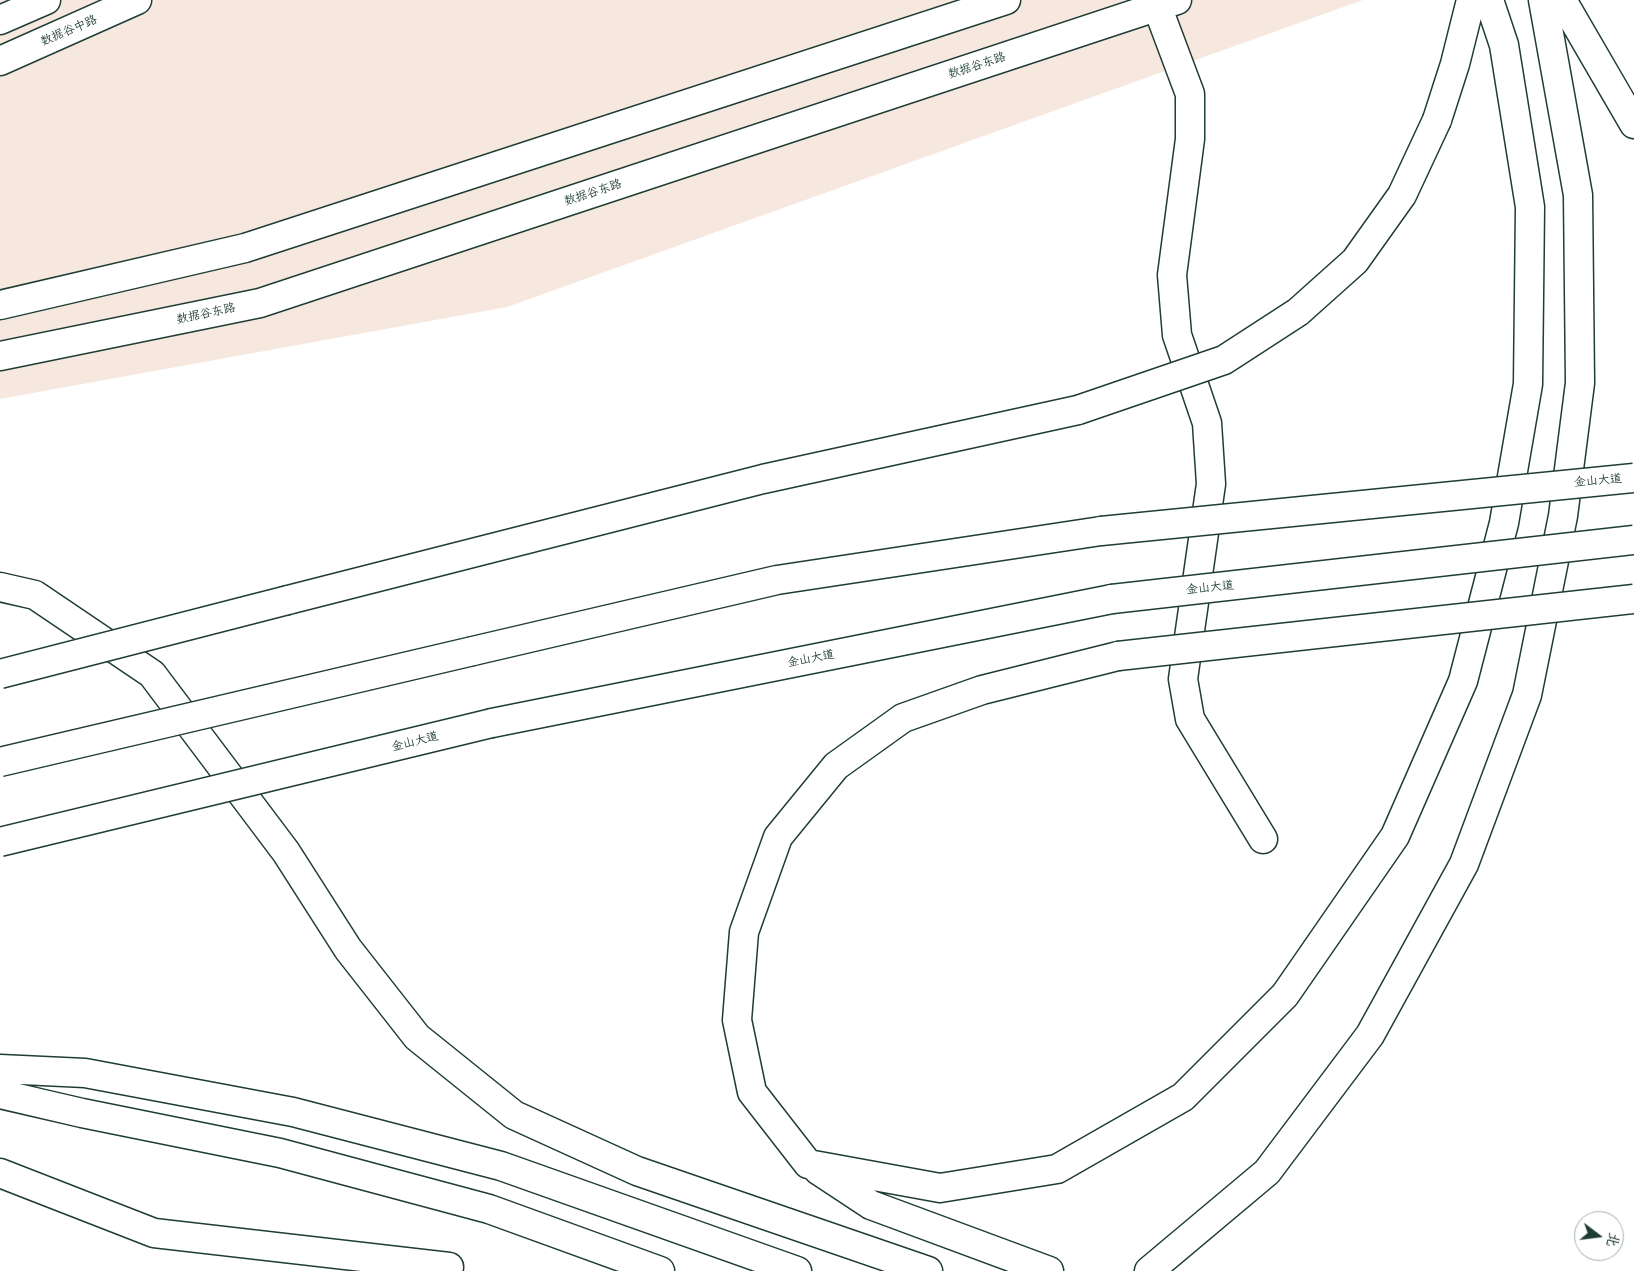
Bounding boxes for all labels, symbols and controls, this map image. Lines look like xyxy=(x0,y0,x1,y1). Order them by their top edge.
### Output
street label: 数据谷中路 xyxy=(39,13,99,49)
street label: 数据谷东路 xyxy=(946,50,1008,82)
street label: 数据谷东路 xyxy=(562,177,624,209)
street label: 数据谷东路 xyxy=(175,301,237,327)
street label: 金山大道 xyxy=(1573,472,1623,490)
street label: 金山大道 xyxy=(1185,578,1235,598)
street label: 金山大道 xyxy=(786,647,836,671)
street label: 金山大道 xyxy=(390,729,440,755)
north arrow xyxy=(1574,1211,1624,1261)
text: 北 xyxy=(1603,1231,1623,1249)

